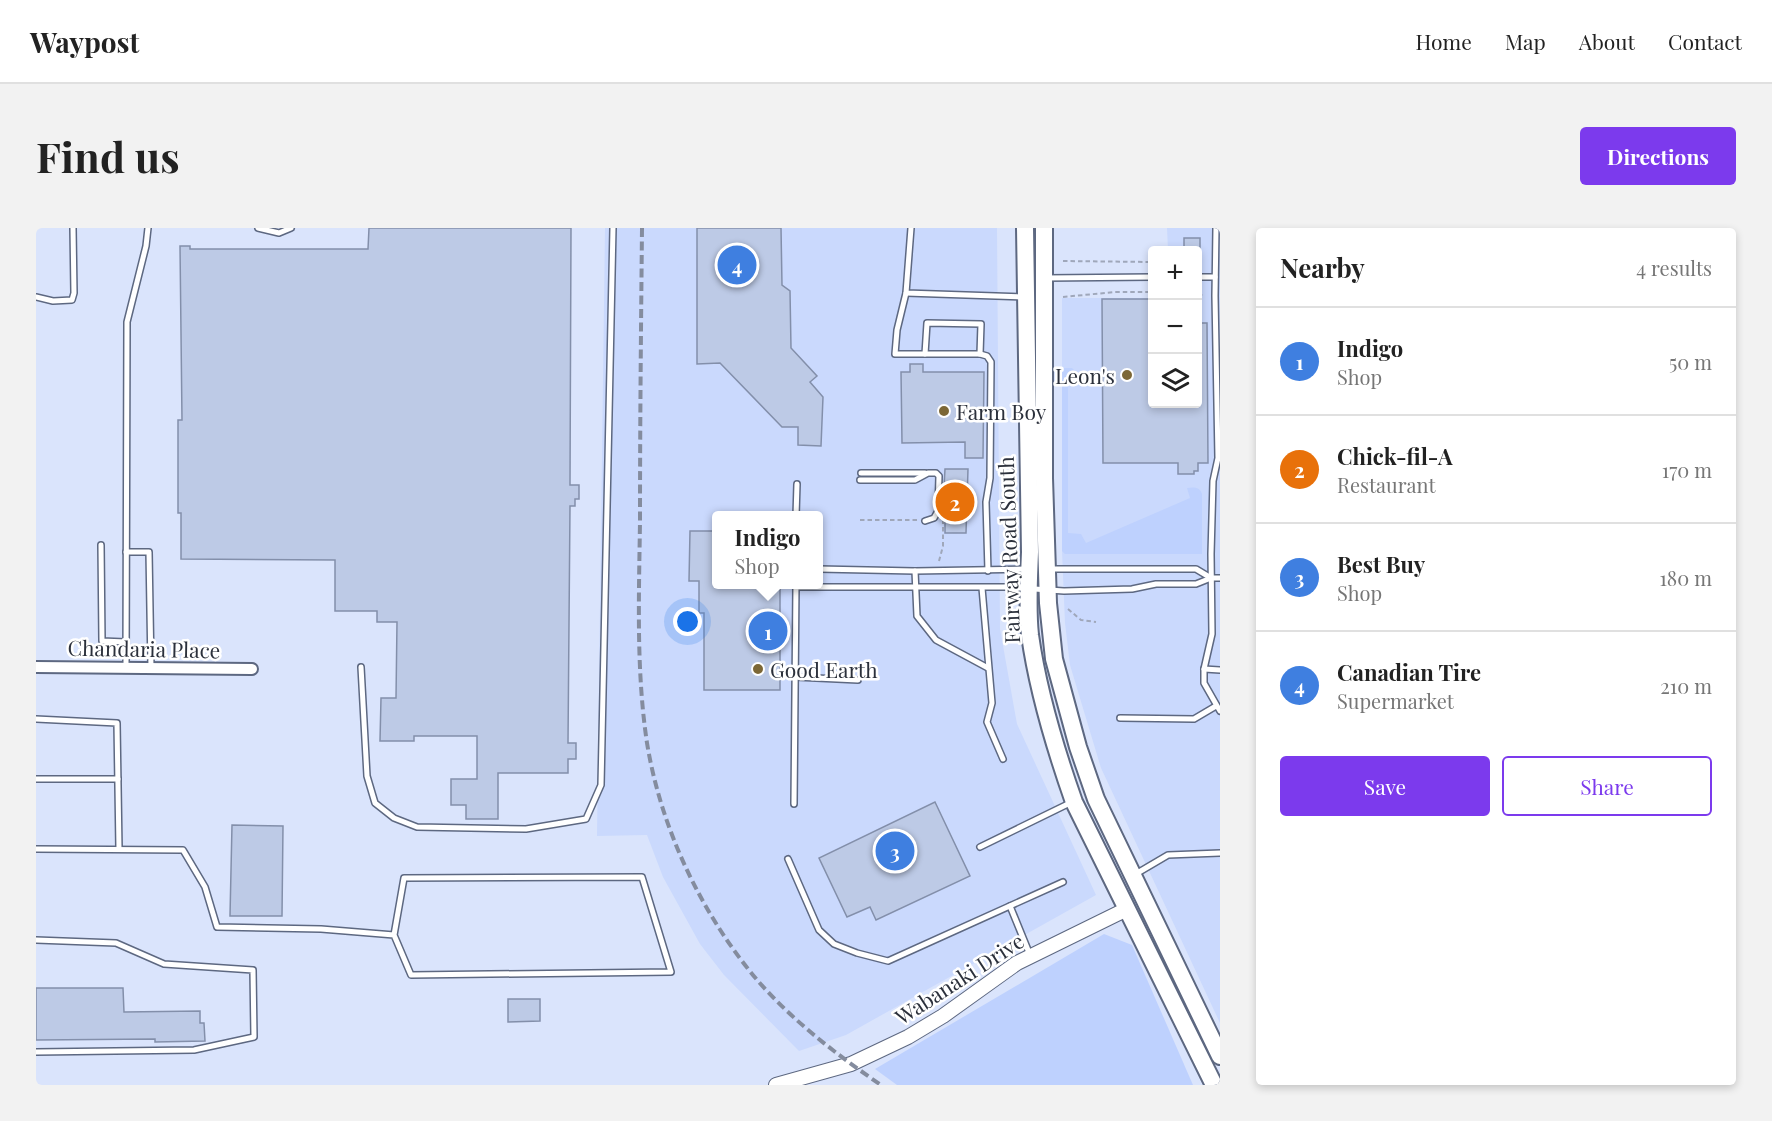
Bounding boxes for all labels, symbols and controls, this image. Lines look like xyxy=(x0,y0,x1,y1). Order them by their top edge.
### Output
text: Waypost xyxy=(30,23,139,60)
text: Home xyxy=(1416,27,1472,55)
text: Map xyxy=(1505,27,1546,55)
text: About xyxy=(1579,27,1635,55)
text: Contact xyxy=(1668,27,1742,55)
button: Directions xyxy=(1580,127,1736,185)
text: Find us xyxy=(36,128,180,184)
pin: 4 xyxy=(718,243,756,288)
map controls xyxy=(1148,246,1202,408)
button: + xyxy=(1148,246,1202,300)
text: Nearby xyxy=(1280,250,1365,285)
text: 4 results xyxy=(1636,254,1712,281)
button: − xyxy=(1148,300,1202,354)
text: Indigo xyxy=(1337,333,1403,363)
text: 1 xyxy=(1296,348,1303,375)
text: 50 m xyxy=(1669,348,1712,375)
button: layers xyxy=(1148,354,1202,408)
place label: Leon's xyxy=(1055,361,1115,389)
text: Shop xyxy=(1337,363,1382,390)
marker: Leon's xyxy=(1120,368,1134,382)
place label: Farm Boy xyxy=(956,397,1047,425)
marker: Farm Boy xyxy=(937,404,951,418)
text: Chick-fil-A xyxy=(1337,441,1453,471)
street label: Fairway Road South xyxy=(991,455,1025,644)
text: 2 xyxy=(1294,456,1305,483)
text: 170 m xyxy=(1662,456,1712,483)
text: Restaurant xyxy=(1337,471,1436,498)
pin: 2 xyxy=(936,480,974,524)
popup xyxy=(712,511,823,589)
text: Indigo xyxy=(734,522,801,552)
text: Best Buy xyxy=(1337,549,1425,579)
text: Shop xyxy=(734,552,780,579)
text: 3 xyxy=(1295,564,1304,591)
text: 180 m xyxy=(1659,564,1712,591)
text: Shop xyxy=(1337,579,1382,606)
your location xyxy=(673,607,702,636)
pin: 1 xyxy=(748,608,788,654)
street label: Chandaria Place xyxy=(67,633,221,663)
place label: Good Earth xyxy=(770,655,878,683)
text: Canadian Tire xyxy=(1337,657,1481,687)
marker: Good Earth xyxy=(751,662,765,676)
text: 4 xyxy=(1294,672,1305,699)
text: 210 m xyxy=(1660,672,1712,699)
text: Supermarket xyxy=(1337,687,1454,714)
button: Save xyxy=(1280,756,1490,816)
button: Share xyxy=(1502,756,1712,816)
pin: 3 xyxy=(876,828,914,874)
street label: Wabanaki Drive xyxy=(888,926,1029,1031)

